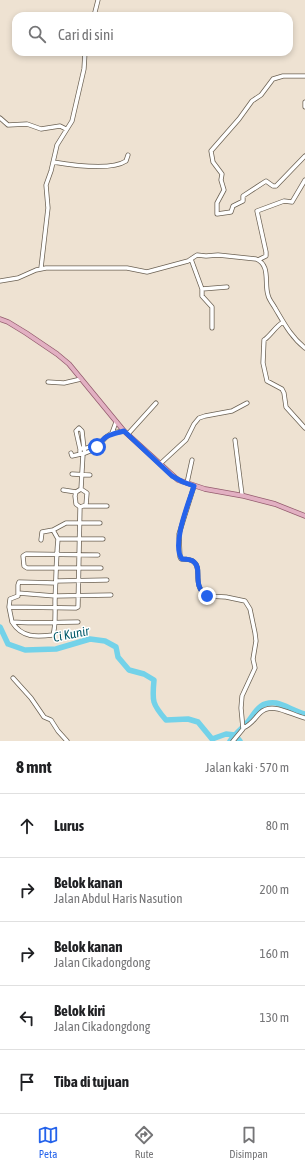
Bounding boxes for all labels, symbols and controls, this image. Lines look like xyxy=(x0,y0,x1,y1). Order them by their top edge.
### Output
search box xyxy=(12,12,293,56)
icon: search xyxy=(26,23,48,45)
text: Cari di sini xyxy=(58,26,114,43)
route start xyxy=(88,438,106,456)
route end xyxy=(198,587,216,605)
water label: Ci Kunir xyxy=(52,623,91,645)
text: 8 mnt xyxy=(16,757,52,777)
text: Jalan kaki · 570 m xyxy=(205,760,289,775)
icon: ahead xyxy=(16,815,38,837)
text: Lurus xyxy=(54,817,84,834)
text: 80 m xyxy=(266,818,289,833)
text: Belok kanan xyxy=(54,874,123,891)
icon: right xyxy=(16,879,38,901)
text: 200 m xyxy=(260,882,289,897)
text: Jalan Abdul Haris Nasution xyxy=(54,891,183,906)
text: Belok kanan xyxy=(54,938,123,955)
icon: right xyxy=(16,943,38,965)
text: 160 m xyxy=(260,946,289,961)
text: Jalan Cikadongdong xyxy=(54,955,150,970)
text: Belok kiri xyxy=(54,1002,105,1019)
icon: left xyxy=(16,1007,38,1029)
text: 130 m xyxy=(260,1010,289,1025)
text: Jalan Cikadongdong xyxy=(54,1019,150,1034)
icon: arrive xyxy=(16,1071,38,1093)
text: Tiba di tujuan xyxy=(54,1073,129,1090)
tab: Peta xyxy=(37,1124,59,1160)
tab: Rute xyxy=(133,1124,155,1160)
tab: Disimpan xyxy=(229,1124,268,1160)

